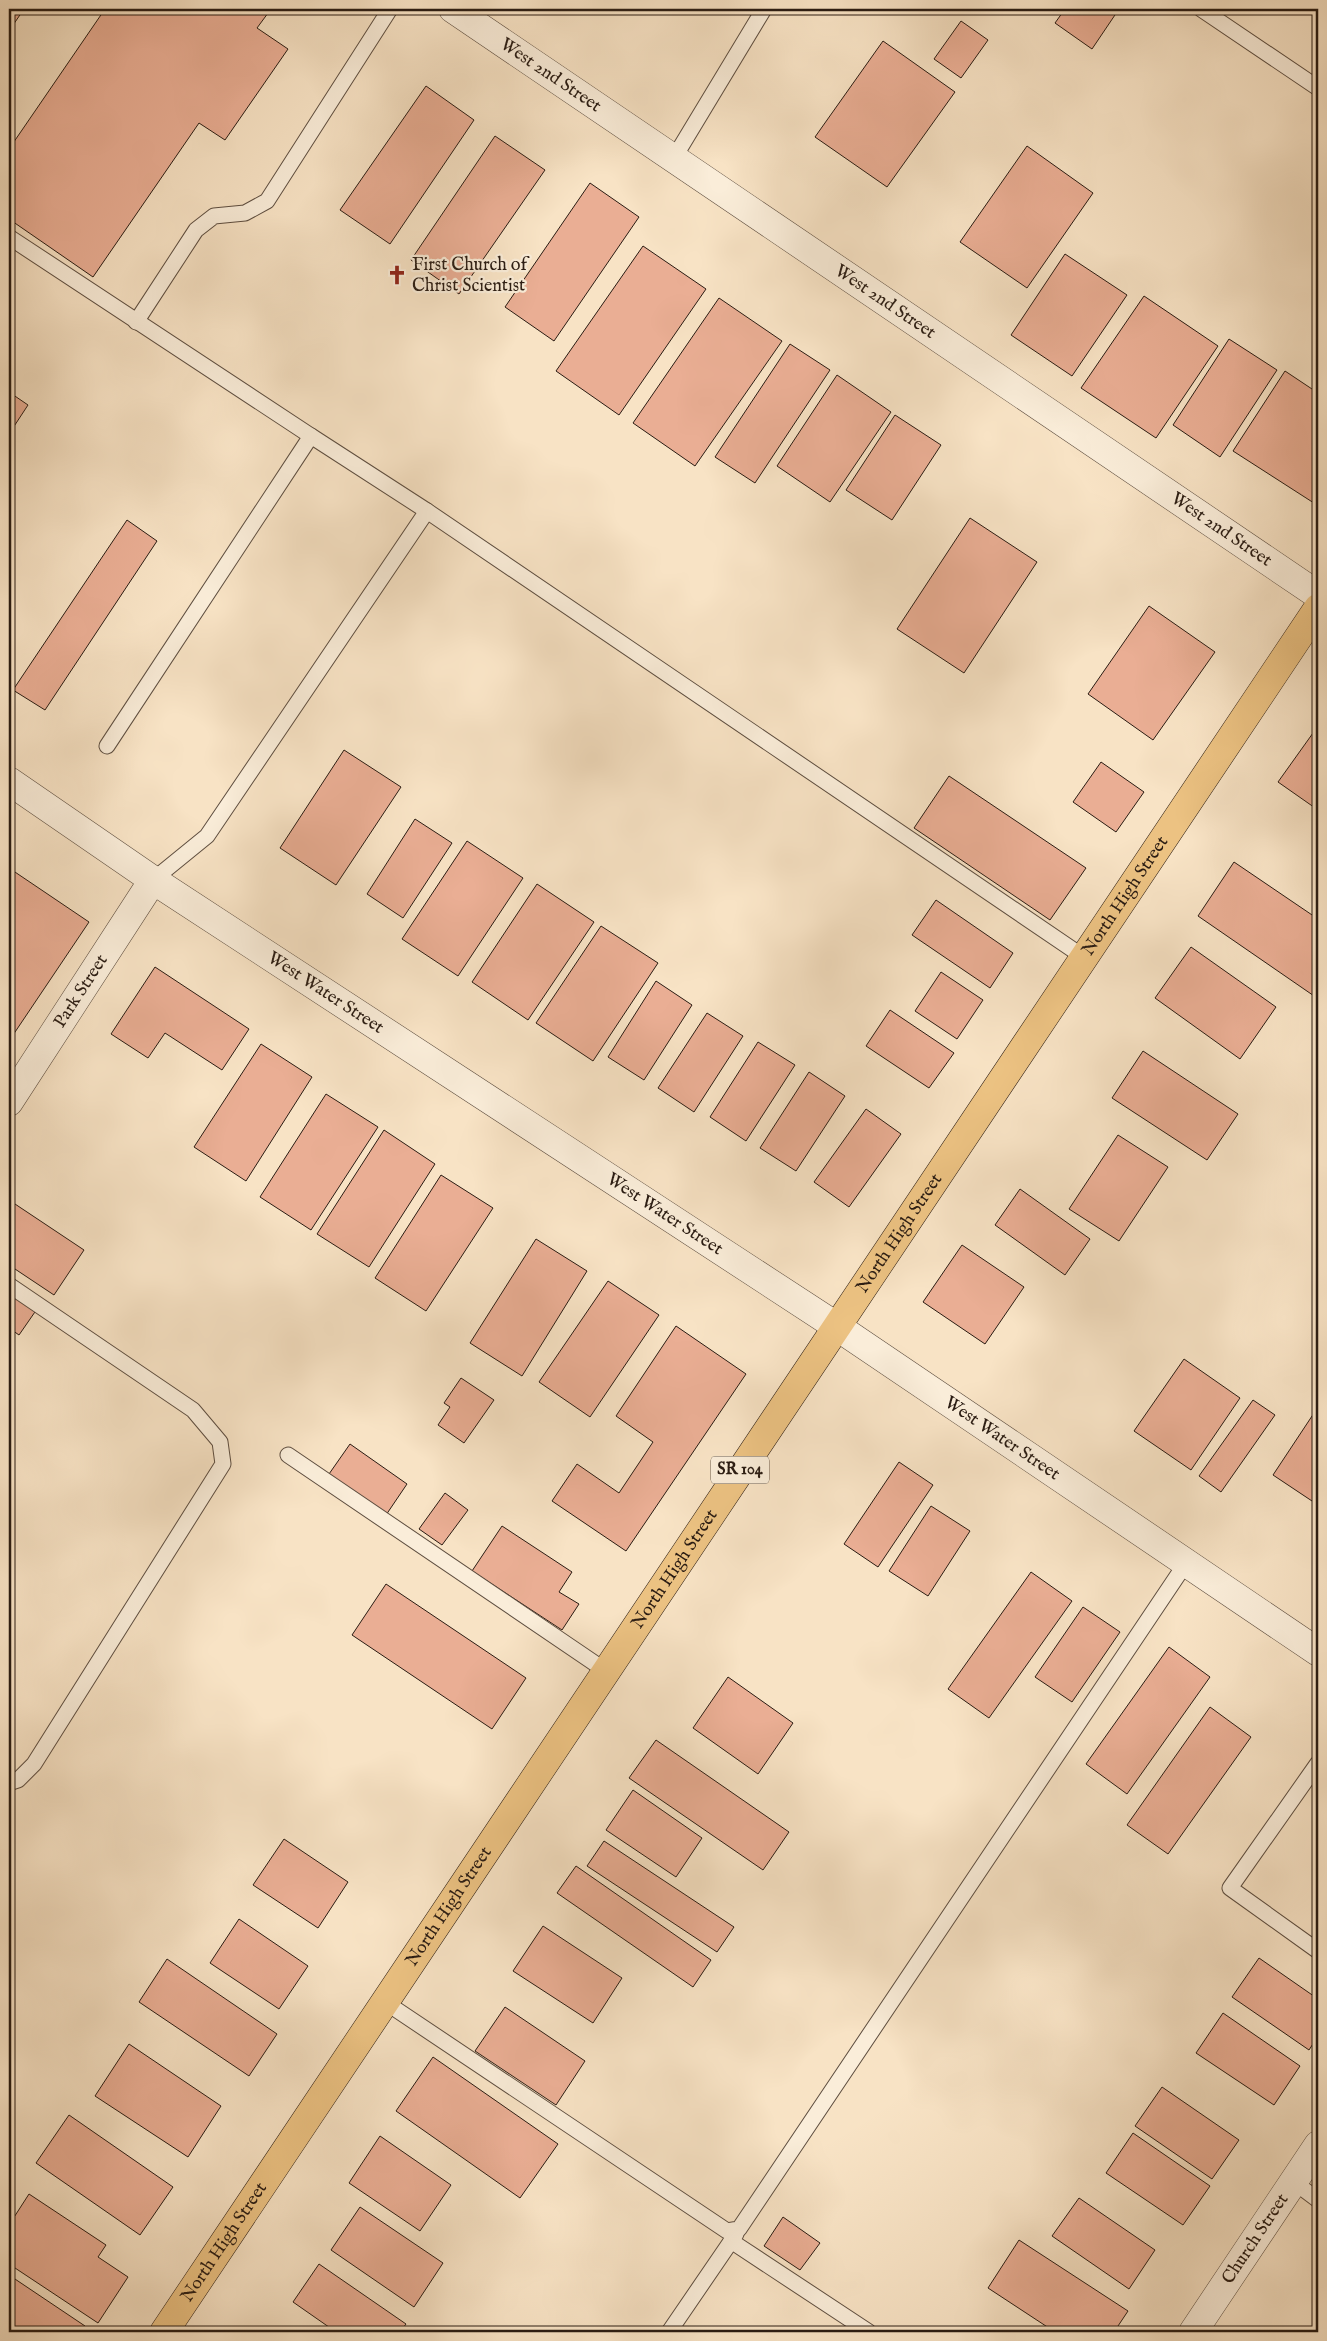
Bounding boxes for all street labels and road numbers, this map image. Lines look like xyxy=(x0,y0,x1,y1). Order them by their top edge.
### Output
street label: West 2nd Street xyxy=(496,33,606,118)
street label: West 2nd Street xyxy=(830,259,940,344)
street label: West 2nd Street xyxy=(1166,487,1276,572)
street label: North High Street xyxy=(1077,832,1174,960)
street label: West Water Street xyxy=(263,946,388,1039)
street label: Park Street xyxy=(49,950,113,1032)
street label: West Water Street xyxy=(602,1168,727,1261)
street label: North High Street xyxy=(851,1169,948,1298)
street label: West Water Street xyxy=(940,1391,1064,1486)
road number: SR 104 xyxy=(711,1456,769,1484)
street label: North High Street xyxy=(626,1505,723,1633)
street label: North High Street xyxy=(400,1842,497,1971)
street label: North High Street xyxy=(176,2178,272,2307)
street label: Church Street xyxy=(1217,2189,1294,2289)

